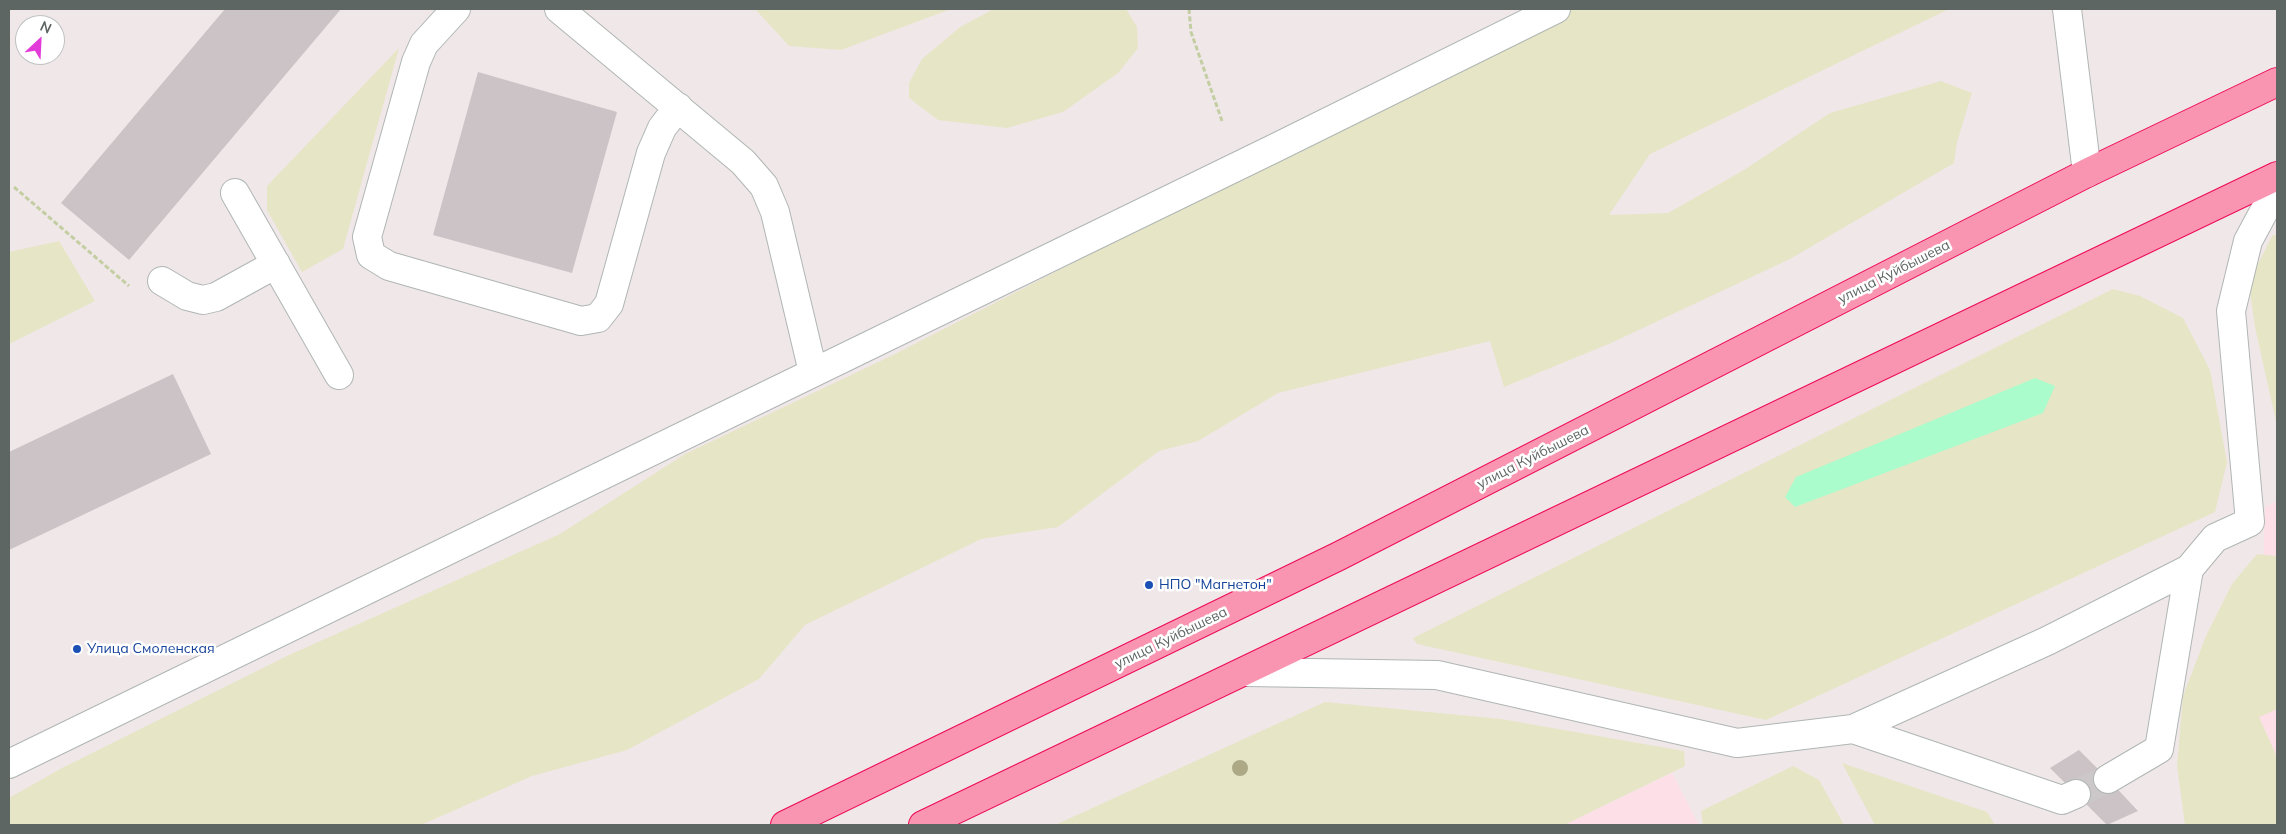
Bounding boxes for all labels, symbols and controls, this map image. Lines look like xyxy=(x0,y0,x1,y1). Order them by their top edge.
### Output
north arrow xyxy=(15,15,65,65)
text: N xyxy=(37,17,55,38)
street label: улица Куйбышева xyxy=(1835,237,1953,307)
street label: улица Куйбышева xyxy=(1474,422,1592,492)
place label: НПО "Магнетон" xyxy=(1159,577,1272,593)
marker: НПО "Магнетон" xyxy=(1143,579,1155,591)
street label: улица Куйбышева xyxy=(1112,603,1230,673)
place label: Улица Смоленская xyxy=(87,641,215,657)
marker: Улица Смоленская xyxy=(71,643,83,655)

